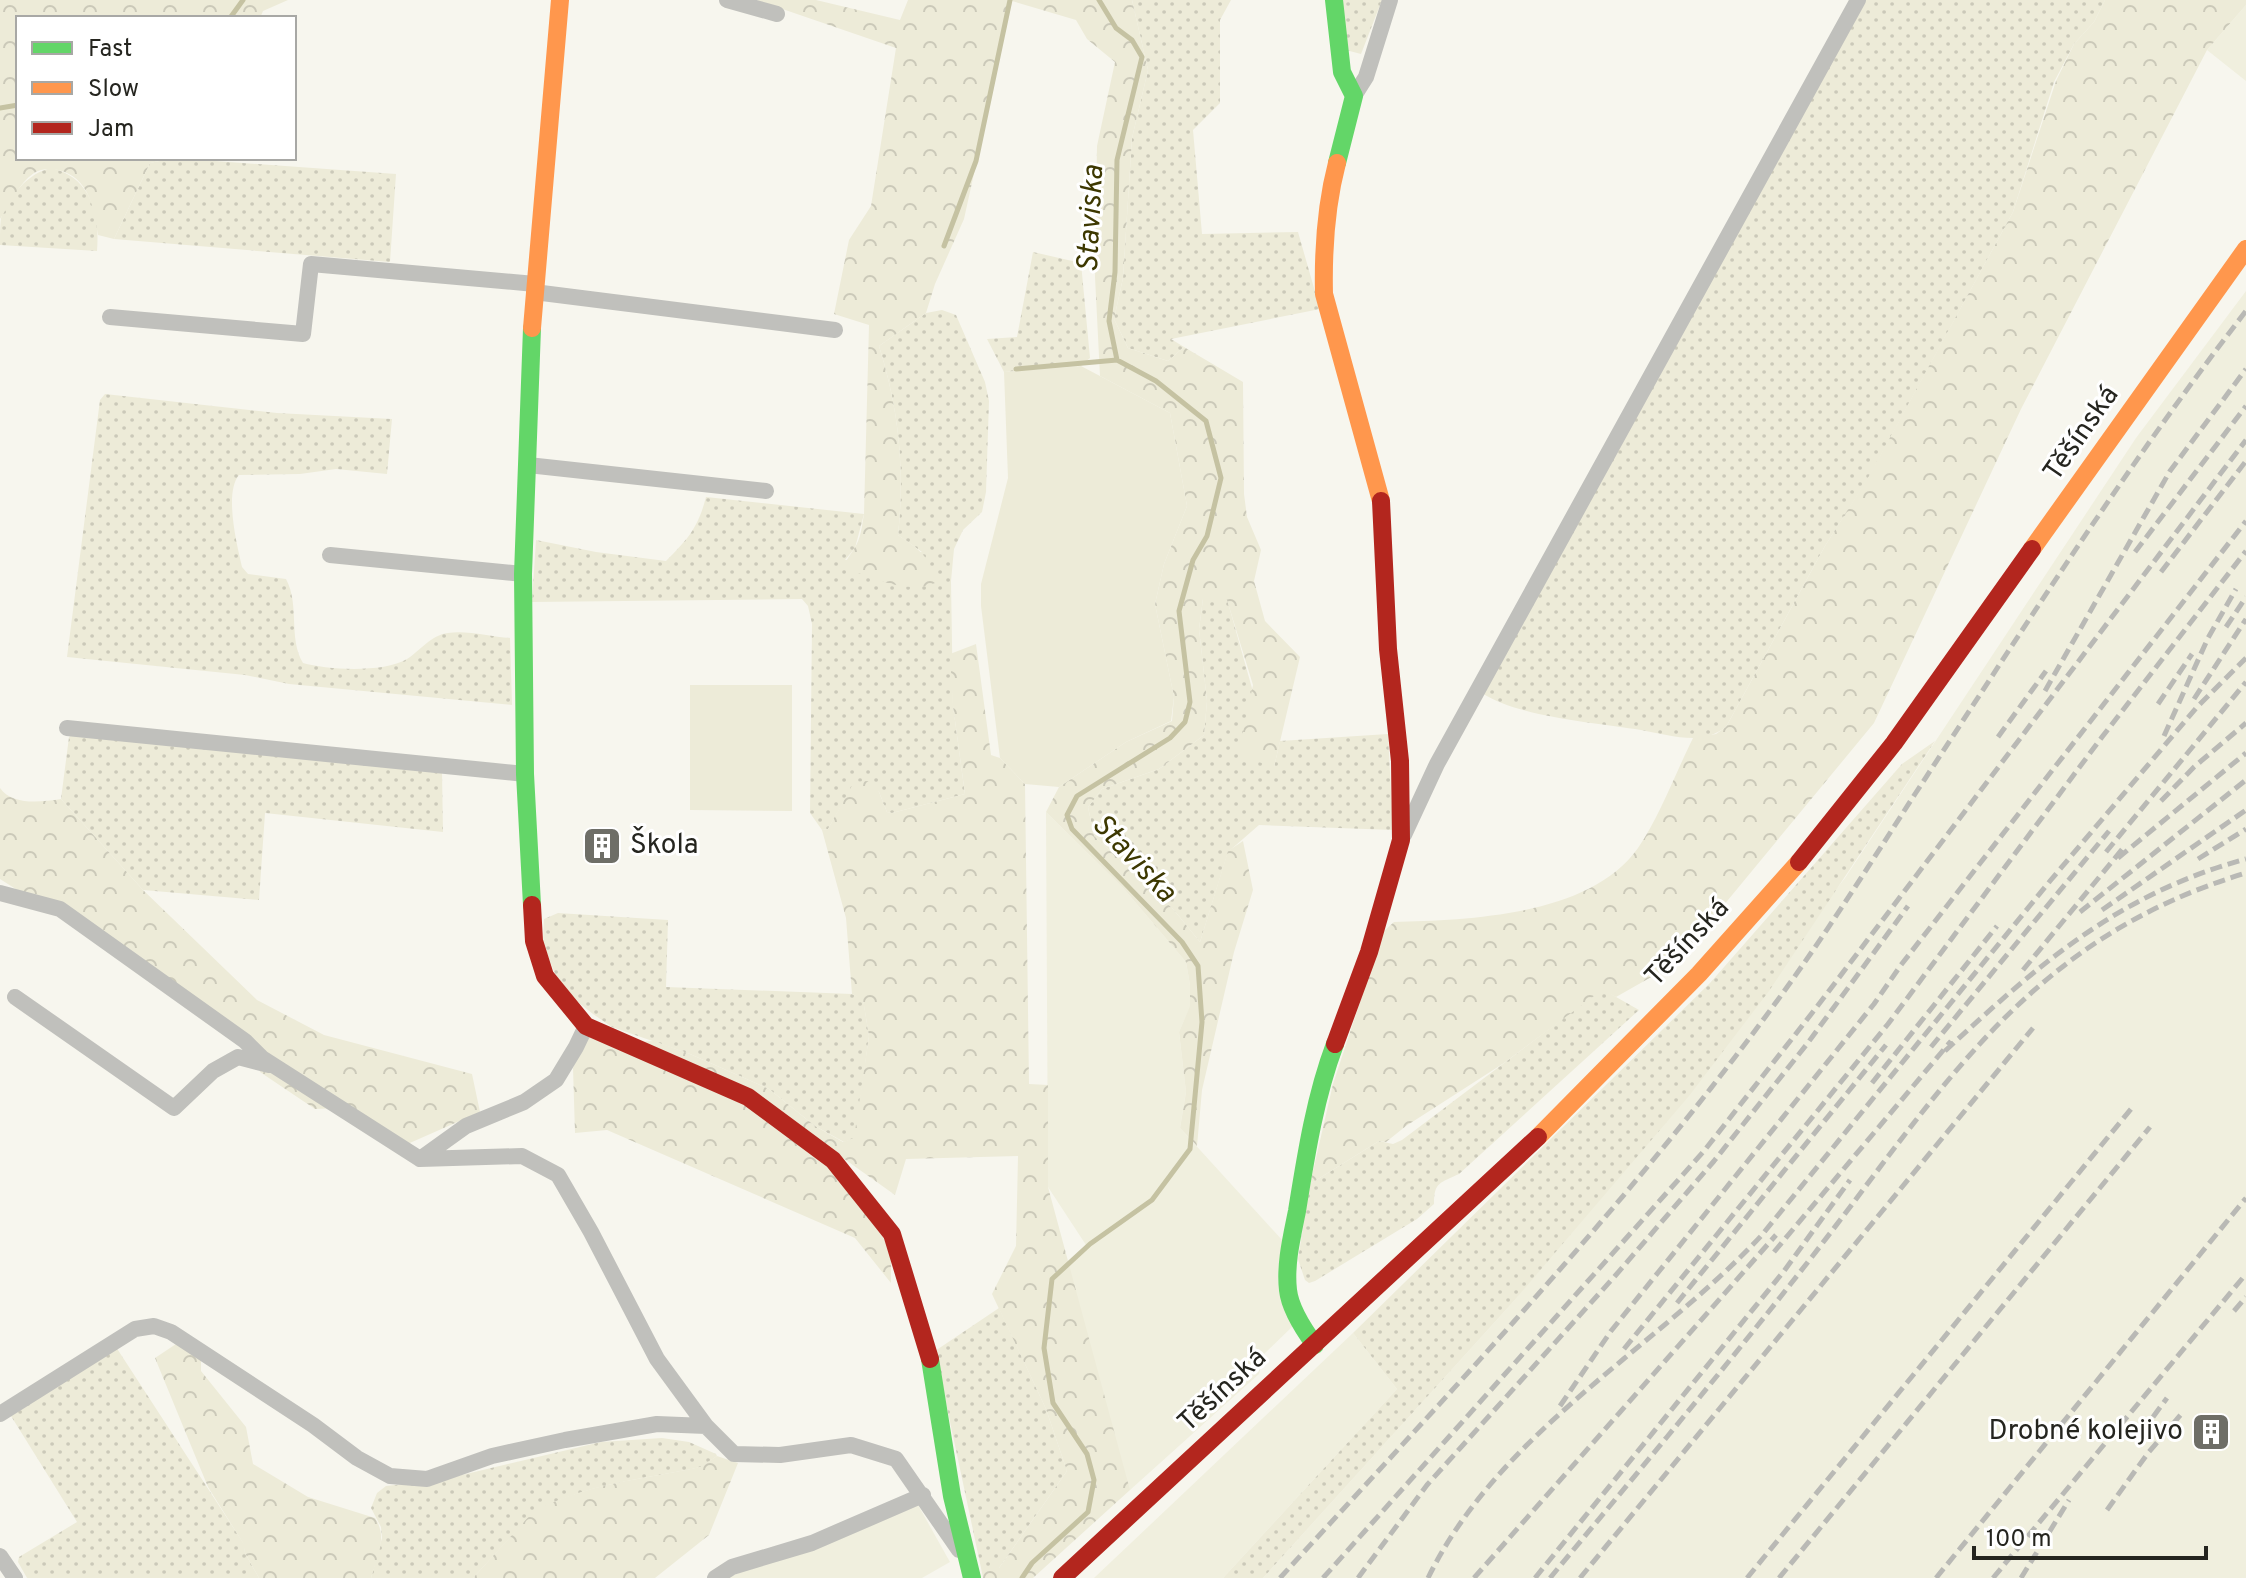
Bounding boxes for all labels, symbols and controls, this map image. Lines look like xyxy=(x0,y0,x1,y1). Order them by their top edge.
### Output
legend xyxy=(16,16,296,160)
text: Fast xyxy=(88,35,132,65)
text: Slow xyxy=(88,75,139,105)
text: Jam xyxy=(88,115,134,145)
water label: Staviska xyxy=(1071,164,1113,274)
street label: Těšínská xyxy=(2036,379,2128,489)
water label: Staviska xyxy=(1083,807,1184,911)
building icon: Škola xyxy=(581,825,623,867)
place label: Škola xyxy=(630,826,699,864)
street label: Těšínská xyxy=(1638,891,1738,995)
street label: Těšínská xyxy=(1171,1341,1275,1441)
building icon: Drobné kolejivo xyxy=(2190,1411,2232,1453)
place label: Drobné kolejivo xyxy=(1988,1414,2183,1450)
scale bar xyxy=(1974,1510,2206,1560)
text: 100 m xyxy=(1986,1525,2052,1555)

